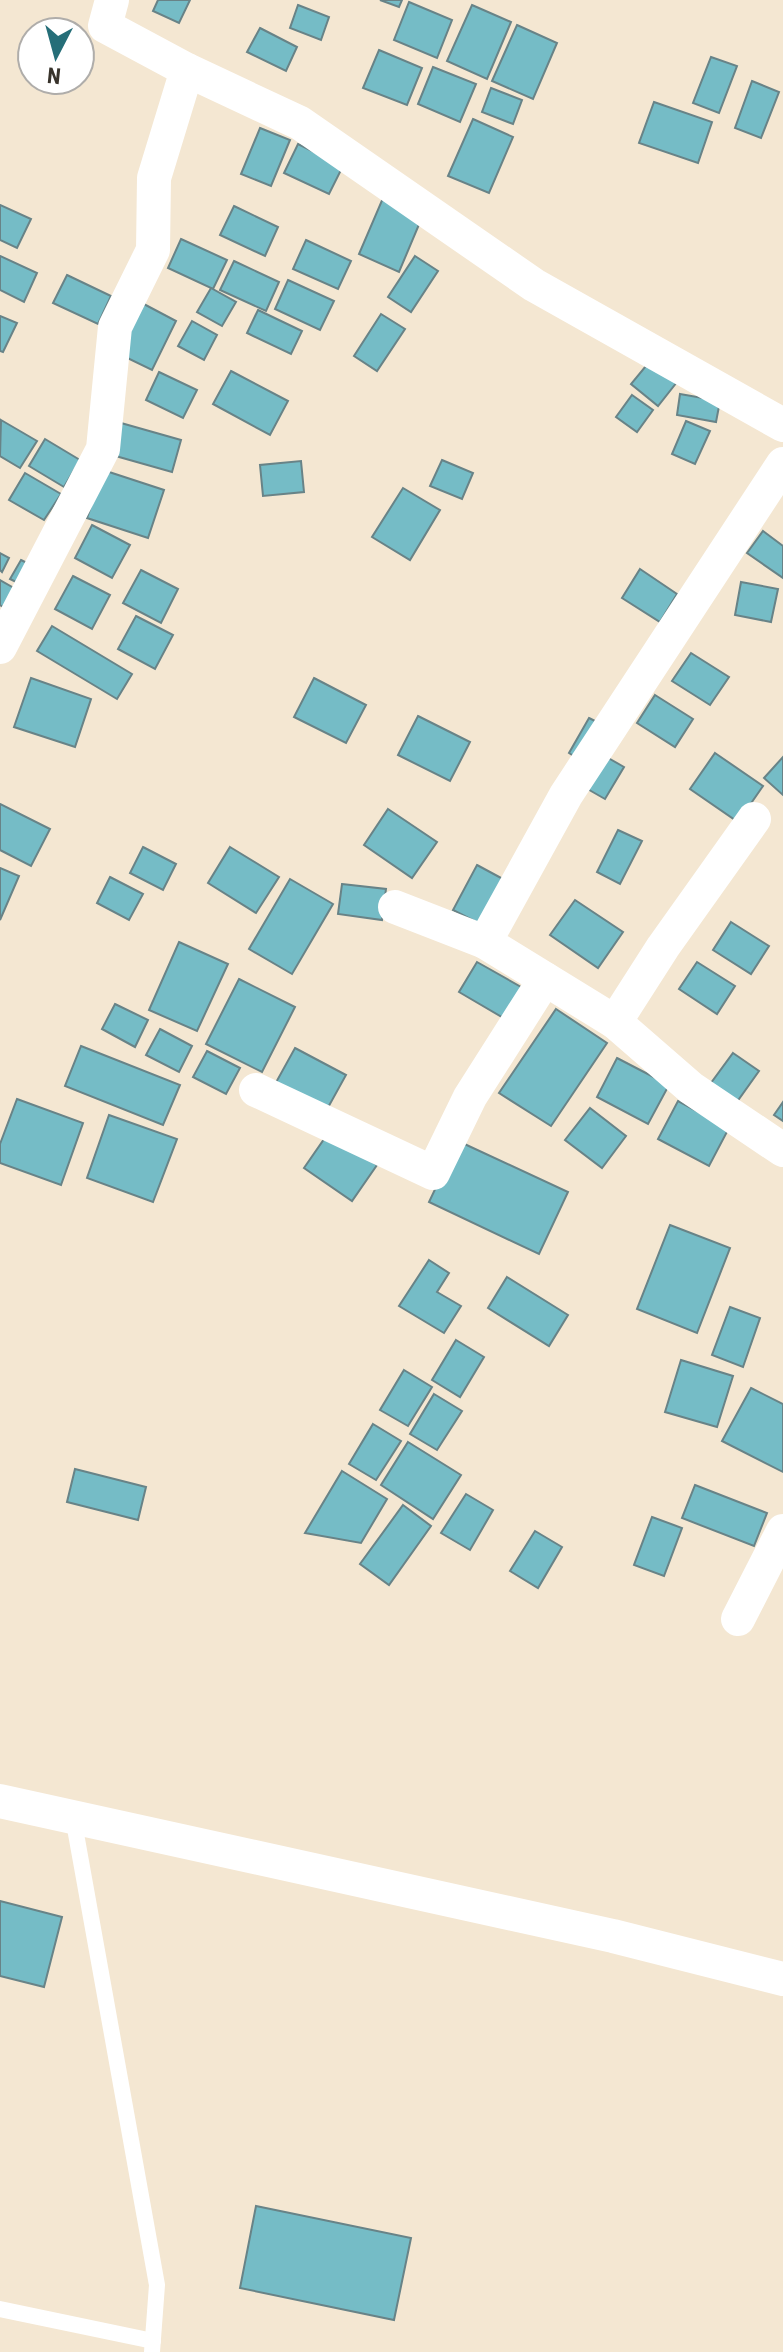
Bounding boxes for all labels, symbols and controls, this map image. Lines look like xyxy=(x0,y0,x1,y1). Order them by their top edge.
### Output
north arrow xyxy=(16,16,96,96)
text: N xyxy=(46,62,62,89)

